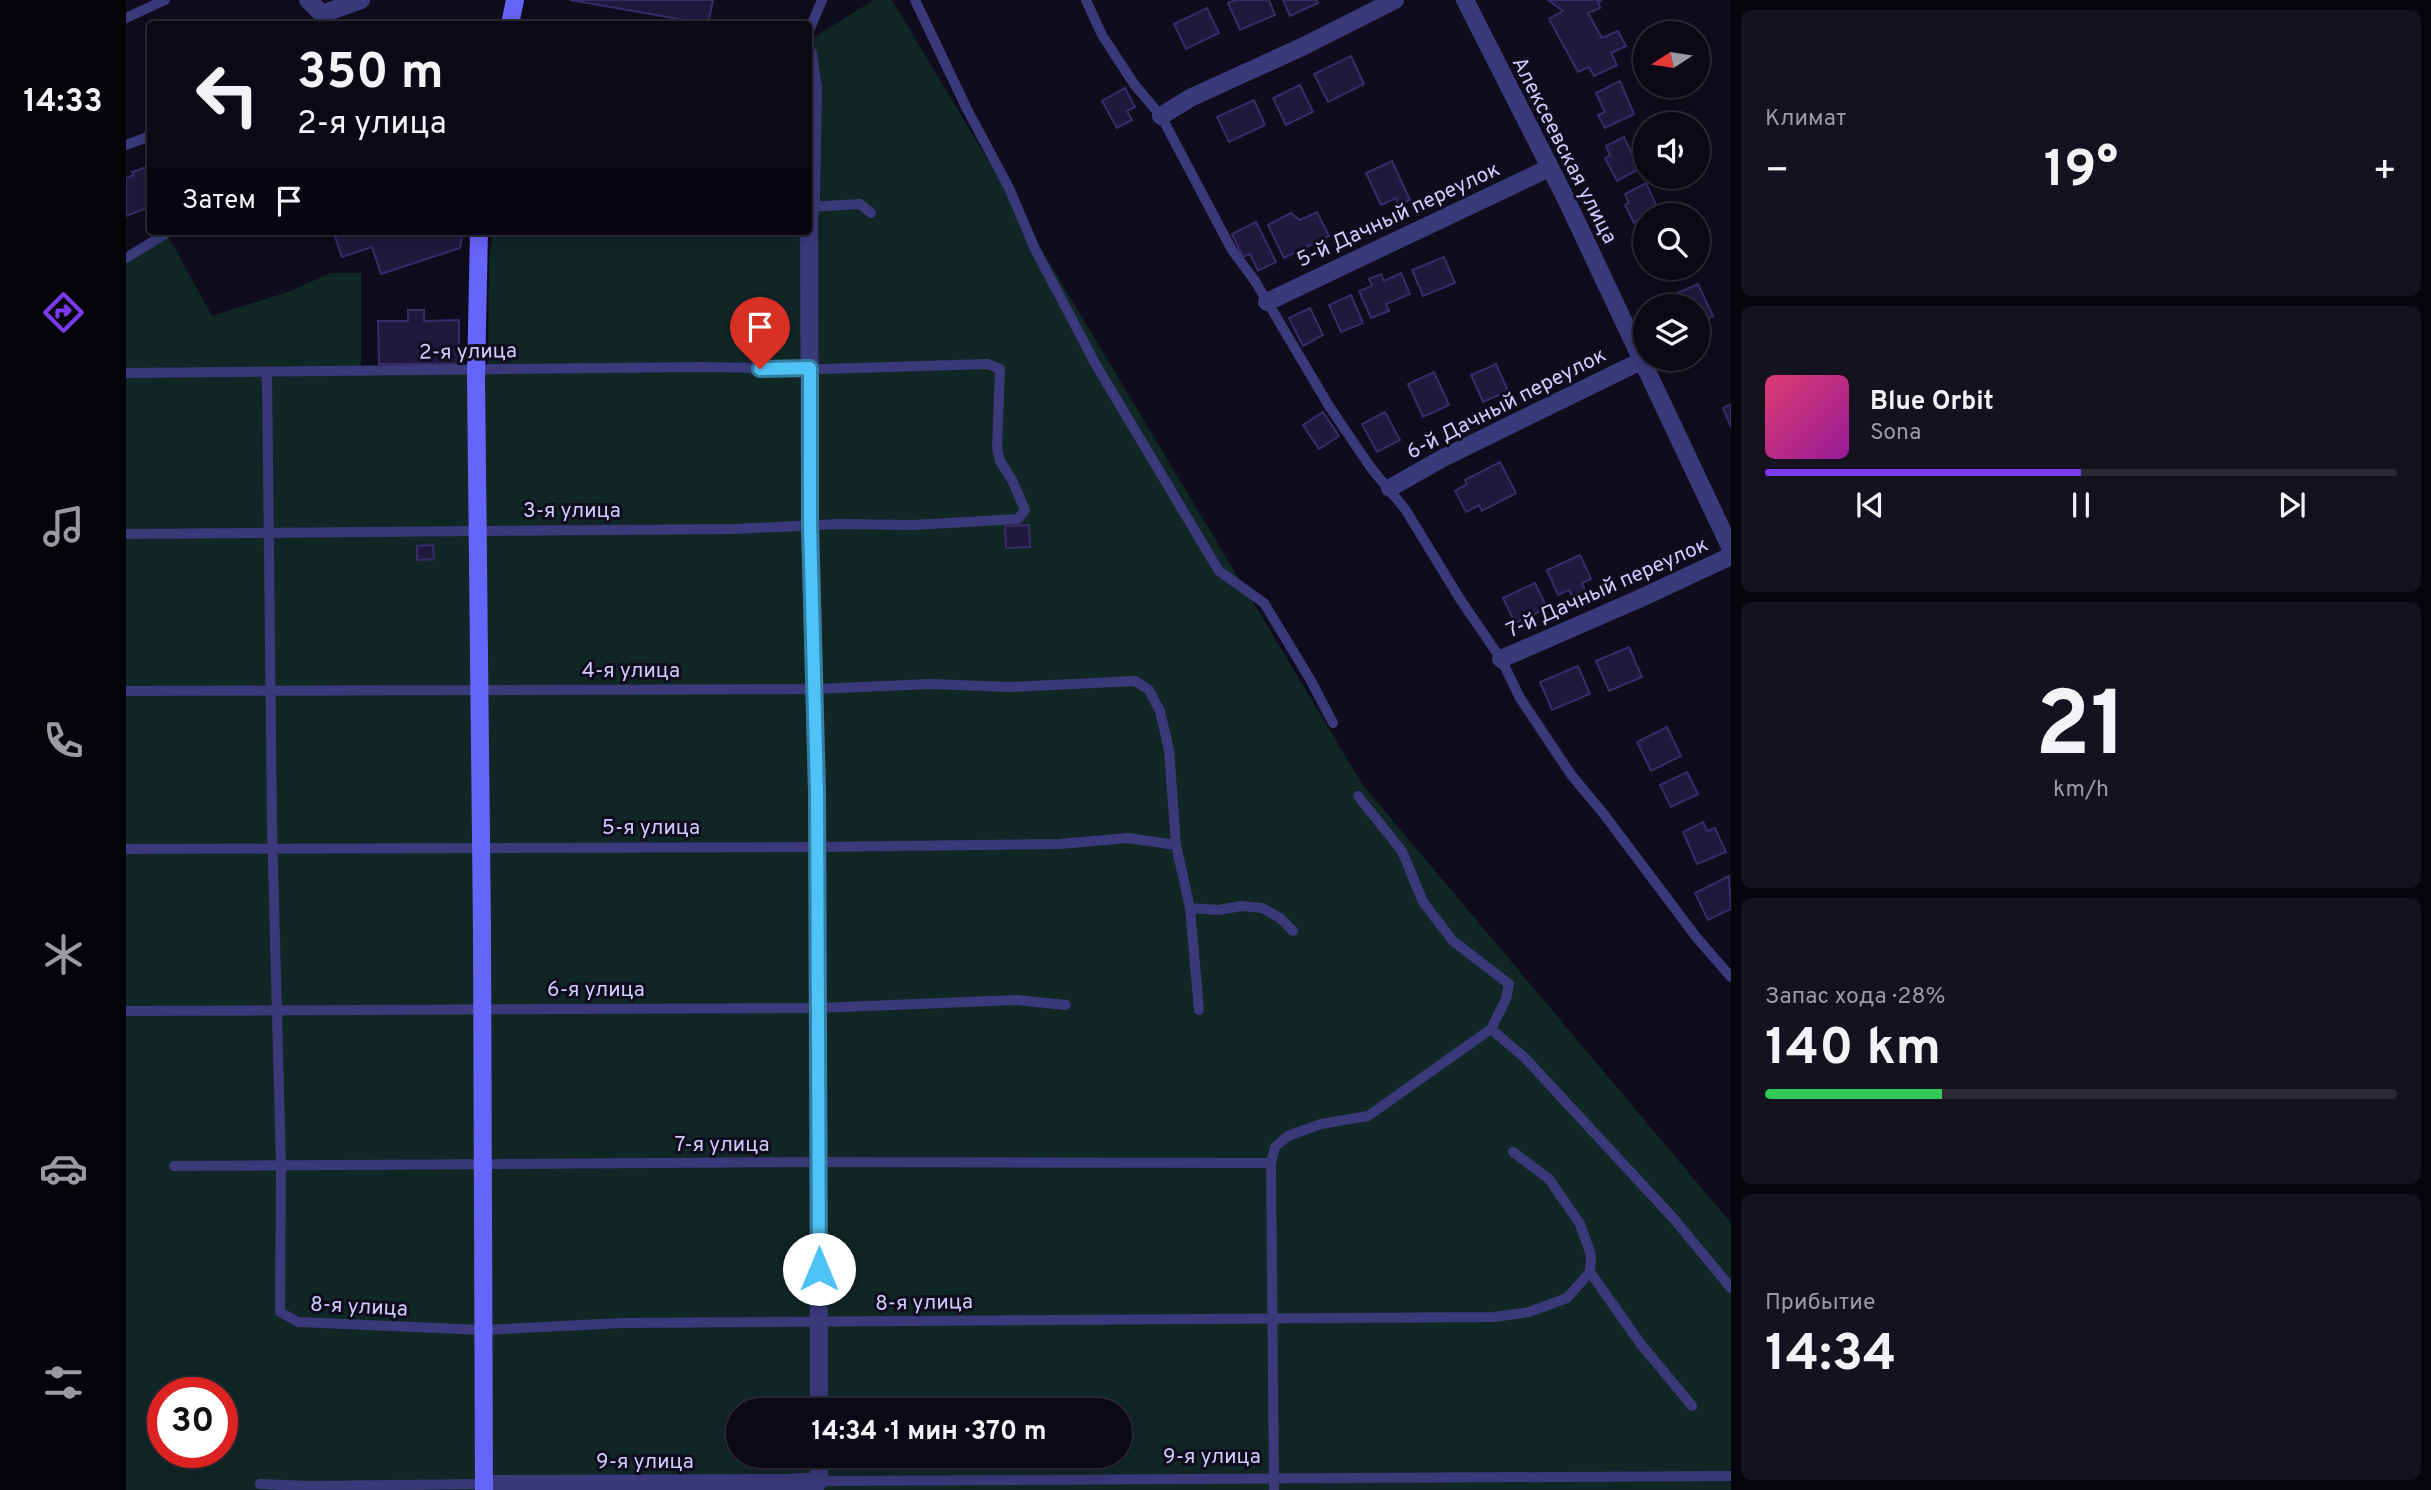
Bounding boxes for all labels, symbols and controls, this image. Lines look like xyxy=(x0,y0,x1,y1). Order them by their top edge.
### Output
north arrow xyxy=(1633,21,1710,98)
map controls xyxy=(1633,21,1710,371)
text: 350 m xyxy=(297,44,444,106)
icon: left xyxy=(182,49,273,140)
street label: Алексеевская улица xyxy=(1505,53,1623,249)
text: 14:33 xyxy=(23,83,103,123)
text: 2-я улица xyxy=(297,105,446,145)
text: Климат xyxy=(1765,105,1846,134)
button: sound xyxy=(1633,112,1710,189)
text: 19° xyxy=(2044,139,2118,205)
text: − xyxy=(1765,148,1790,197)
text: + xyxy=(2372,148,2397,197)
street label: 5-й Дачный переулок xyxy=(1293,156,1505,274)
icon: arrive xyxy=(270,182,308,220)
text: Затем xyxy=(182,185,256,218)
button: search xyxy=(1633,203,1710,280)
icon: directions xyxy=(39,288,88,337)
button: layers xyxy=(1633,294,1710,371)
pin xyxy=(730,297,790,369)
icon: arrive xyxy=(741,308,779,346)
street label: 2-я улица xyxy=(419,338,517,367)
street label: 6-й Дачный переулок xyxy=(1402,342,1611,466)
text: Blue Orbit xyxy=(1870,386,1994,419)
text: Sona xyxy=(1870,419,1921,448)
icon: previous xyxy=(1851,486,1889,524)
icon: pause xyxy=(2062,486,2100,524)
icon: next xyxy=(2273,486,2311,524)
street label: 3-я улица xyxy=(523,498,621,525)
icon: music xyxy=(39,502,88,551)
street label: 7-й Дачный переулок xyxy=(1503,532,1713,645)
street label: 4-я улица xyxy=(582,658,680,685)
text: 21 xyxy=(2035,673,2127,788)
icon: phone xyxy=(39,716,88,765)
text: km/h xyxy=(2053,776,2109,805)
street label: 5-я улица xyxy=(602,815,700,842)
icon: climate xyxy=(39,930,88,979)
street label: 6-я улица xyxy=(547,977,645,1004)
text: Запас хода · 28% xyxy=(1765,983,1945,1012)
text: 140 km xyxy=(1765,1017,1941,1083)
street label: 7-я улица xyxy=(674,1132,770,1159)
icon: car xyxy=(39,1144,88,1193)
position arrow xyxy=(782,1232,856,1306)
street label: 8-я улица xyxy=(875,1289,973,1318)
text: Прибытие xyxy=(1765,1289,1875,1318)
street label: 8-я улица xyxy=(309,1291,409,1324)
text: 14:34 xyxy=(1765,1323,1896,1389)
icon: filters xyxy=(39,1358,88,1407)
speed limit sign: 30 xyxy=(147,1377,238,1468)
text: 14:34 · 1 мин · 370 m xyxy=(812,1416,1046,1449)
street label: 9-я улица xyxy=(1163,1444,1261,1471)
street label: 9-я улица xyxy=(596,1449,694,1476)

